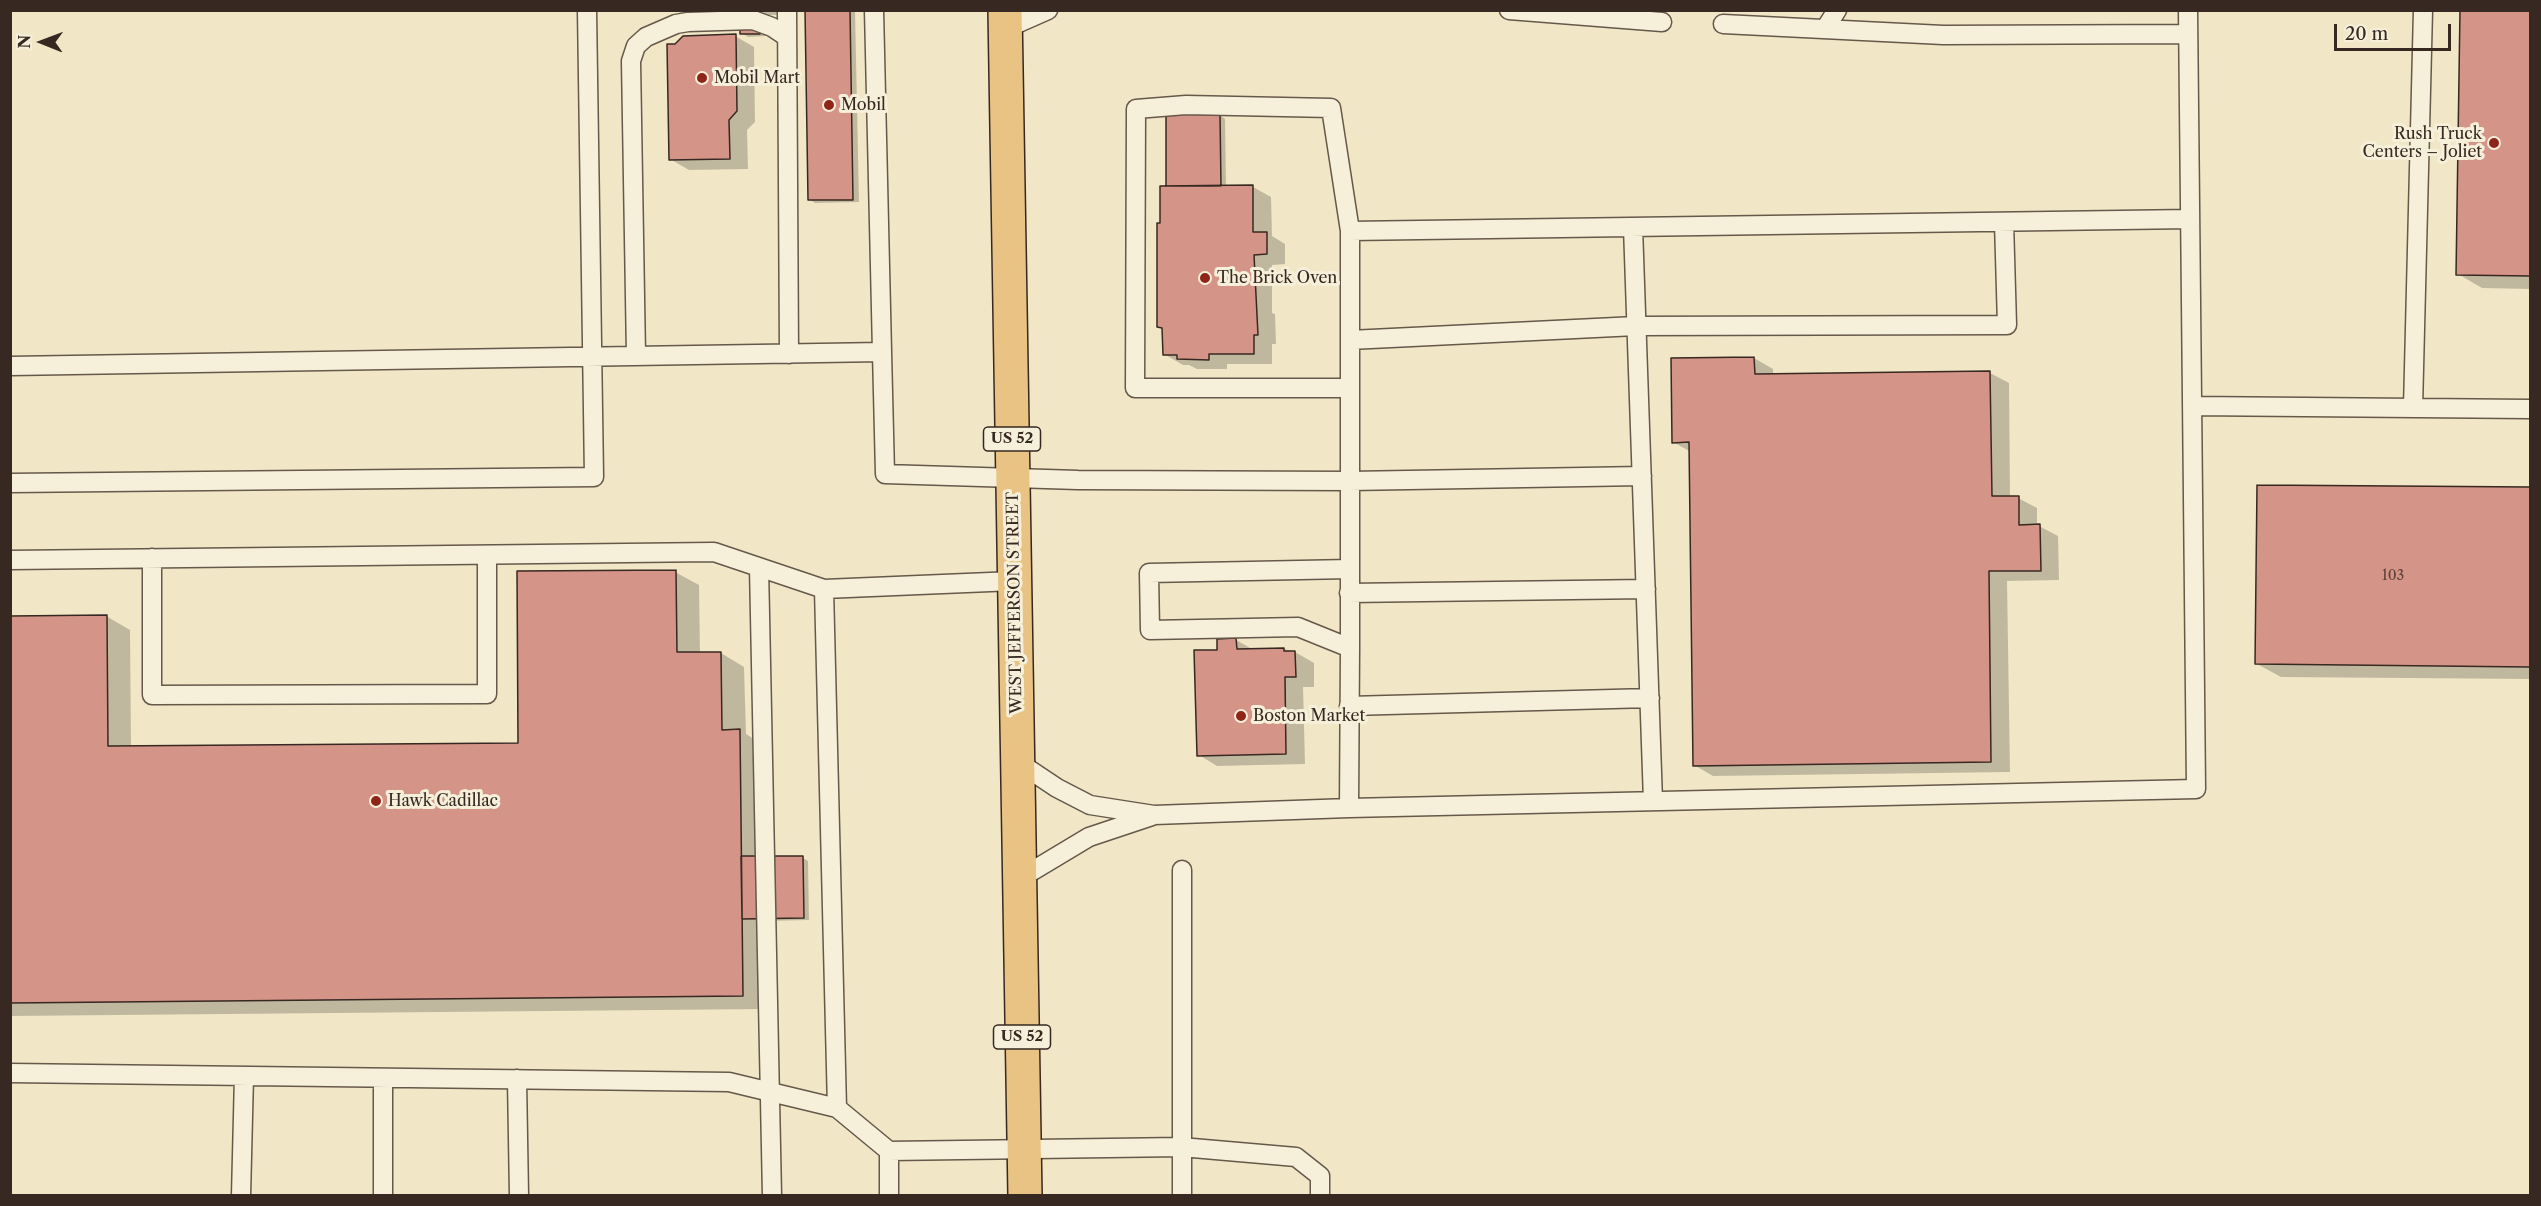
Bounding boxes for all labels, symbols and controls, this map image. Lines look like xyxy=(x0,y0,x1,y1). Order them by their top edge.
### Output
north arrow xyxy=(12,12,72,72)
scale bar xyxy=(2337,12,2454,50)
text: 20 m xyxy=(2345,23,2388,45)
text: N xyxy=(14,35,34,49)
place label: Mobil Mart xyxy=(714,68,800,88)
marker: Mobil Mart xyxy=(695,71,709,85)
place label: Mobil xyxy=(841,95,886,115)
marker: Mobil xyxy=(822,98,836,112)
place label: Rush Truck Centers – Joliet xyxy=(2362,124,2482,162)
marker: Rush Truck Centers – Joliet xyxy=(2487,136,2501,150)
place label: The Brick Oven xyxy=(1217,268,1337,288)
marker: The Brick Oven xyxy=(1198,271,1212,285)
road number: US 52 xyxy=(984,427,1040,451)
street label: WEST JEFFERSON STREET xyxy=(1003,492,1027,714)
house number: 103 xyxy=(2382,568,2404,584)
place label: Boston Market xyxy=(1253,706,1365,726)
marker: Boston Market xyxy=(1234,709,1248,723)
place label: Hawk Cadillac xyxy=(388,791,498,811)
marker: Hawk Cadillac xyxy=(369,794,383,808)
road number: US 52 xyxy=(994,1025,1050,1049)

